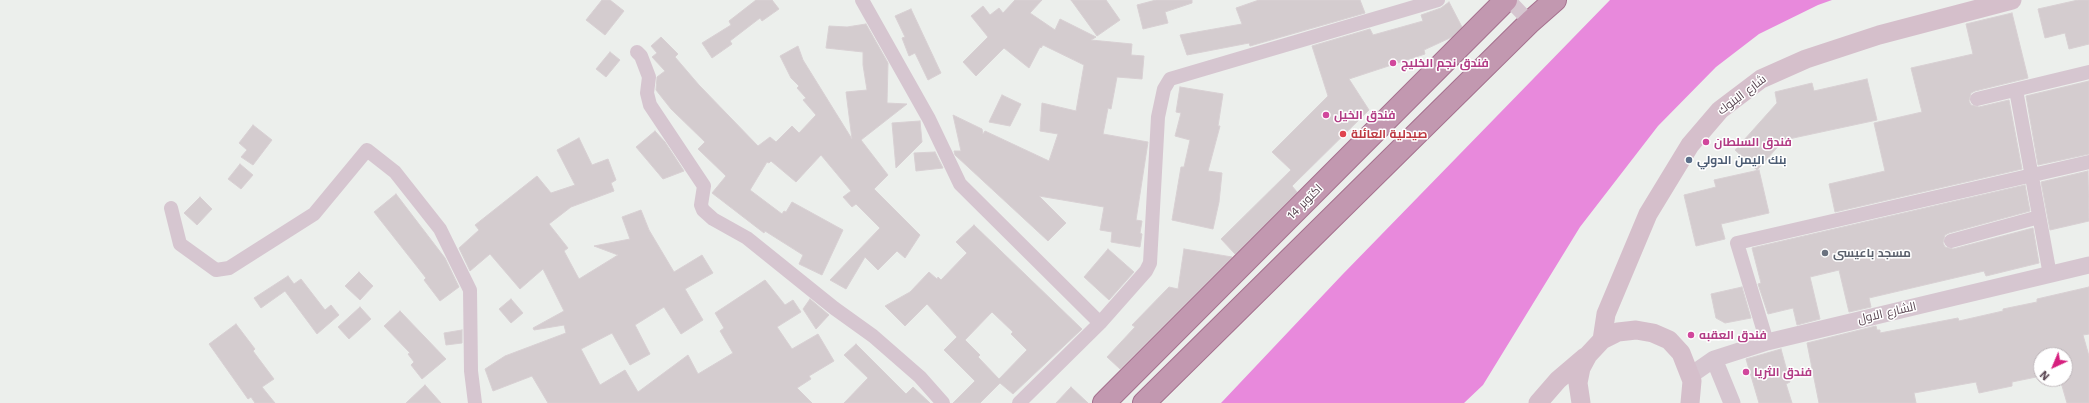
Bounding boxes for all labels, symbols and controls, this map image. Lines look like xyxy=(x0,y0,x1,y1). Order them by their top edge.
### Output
place label: فندق نجم الخليج xyxy=(1401,56,1489,70)
marker: فندق نجم الخليج xyxy=(1388,58,1398,68)
street label: شارع البنوك xyxy=(1715,72,1769,118)
place label: فندق الخيل xyxy=(1334,108,1396,122)
marker: فندق الخيل xyxy=(1321,110,1331,120)
place label: صيدلية العائلة xyxy=(1351,127,1427,141)
marker: صيدلية العائلة xyxy=(1338,129,1348,139)
place label: فندق السلطان xyxy=(1714,135,1792,149)
marker: فندق السلطان xyxy=(1701,137,1711,147)
place label: بنك اليمن الدولي xyxy=(1697,153,1787,167)
marker: بنك اليمن الدولي xyxy=(1684,155,1694,165)
street label: 14 اكتوبر xyxy=(1284,181,1326,223)
place label: مسجد باعيسى xyxy=(1833,246,1911,260)
marker: مسجد باعيسى xyxy=(1820,248,1830,258)
street label: الشارع الاول xyxy=(1856,299,1918,327)
place label: فندق العقبه xyxy=(1699,328,1767,342)
marker: فندق العقبه xyxy=(1686,330,1696,340)
north arrow xyxy=(2033,347,2073,387)
place label: فندق الثريا xyxy=(1754,365,1812,379)
marker: فندق الثريا xyxy=(1741,367,1751,377)
text: N xyxy=(2038,368,2052,383)

